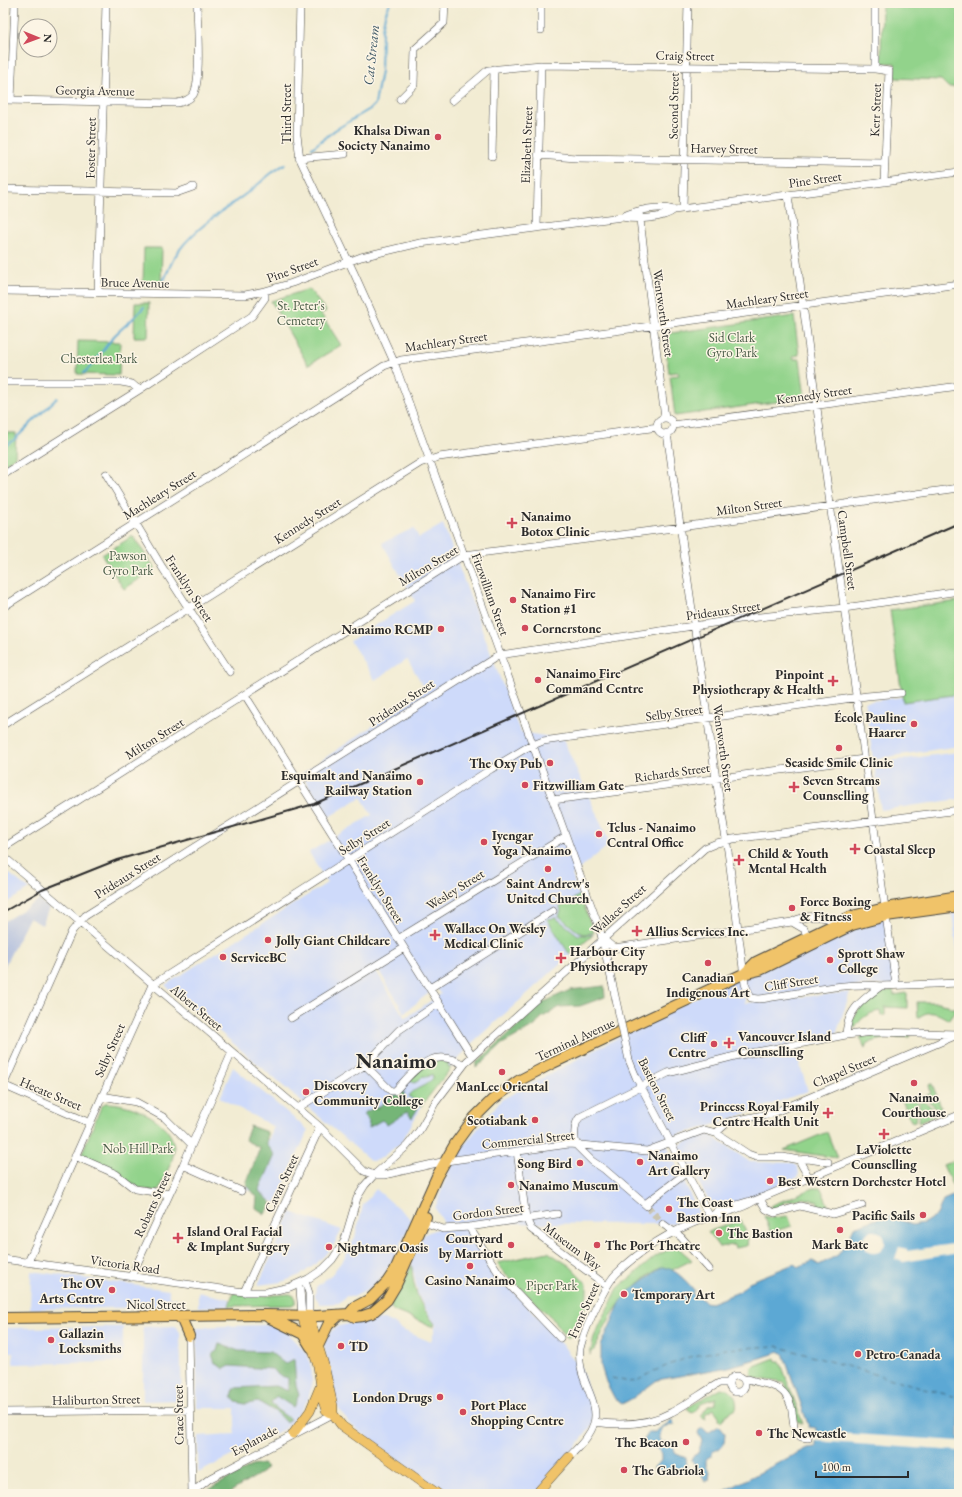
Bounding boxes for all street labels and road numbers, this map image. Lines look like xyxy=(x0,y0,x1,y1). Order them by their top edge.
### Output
street label: Craig Street xyxy=(655,46,715,65)
street label: Second Street xyxy=(664,72,683,140)
street label: Georgia Avenue xyxy=(55,81,135,100)
street label: Kerr Street xyxy=(866,83,885,137)
street label: Third Street xyxy=(278,84,295,144)
street label: Elizabeth Street xyxy=(517,106,536,184)
street label: Foster Street xyxy=(81,117,100,179)
street label: Harvey Street xyxy=(690,139,758,158)
street label: Pine Street xyxy=(787,167,843,192)
street label: Pine Street xyxy=(264,252,320,287)
street label: Wentworth Street xyxy=(649,268,678,358)
street label: Bruce Avenue xyxy=(100,273,170,292)
street label: Machleary Street xyxy=(725,284,809,313)
street label: Machleary Street xyxy=(404,327,488,356)
street label: Kennedy Street xyxy=(775,381,853,408)
street label: Machleary Street xyxy=(119,465,199,524)
street label: Kennedy Street xyxy=(271,493,344,548)
street label: Milton Street xyxy=(715,493,783,520)
street label: Campbell Street xyxy=(833,509,862,591)
street label: Milton Street xyxy=(395,541,461,590)
street label: Fitzwilliam Street xyxy=(468,550,513,638)
street label: Franklyn Street xyxy=(162,552,217,625)
street label: Prideaux Street xyxy=(685,597,761,624)
street label: Prideaux Street xyxy=(365,675,437,730)
street label: Selby Street xyxy=(644,700,704,725)
street label: Wentworth Street xyxy=(709,703,738,793)
street label: Milton Street xyxy=(122,714,187,763)
street label: Richards Street xyxy=(633,759,711,786)
street label: Selby Street xyxy=(335,814,393,859)
street label: Prideaux Street xyxy=(91,848,164,903)
street label: Franklyn Street xyxy=(353,853,408,926)
street label: Wesley Street xyxy=(423,865,487,914)
street label: Wallace Street xyxy=(587,880,649,939)
street label: Cliff Street xyxy=(763,970,819,995)
street label: Albert Street xyxy=(166,980,226,1034)
street label: Terminal Avenue xyxy=(533,1014,617,1065)
street label: Selby Street xyxy=(90,1020,129,1080)
street label: Chapel Street xyxy=(810,1050,878,1091)
street label: Bastion Street xyxy=(634,1055,681,1124)
street label: Hecate Street xyxy=(17,1073,85,1114)
street label: Commercial Street xyxy=(481,1126,575,1153)
street label: Cavan Street xyxy=(260,1151,302,1215)
street label: Robarts Street xyxy=(130,1168,175,1240)
street label: Gordon Street xyxy=(452,1199,524,1224)
street label: Museum Way xyxy=(540,1219,606,1274)
street label: Victoria Road xyxy=(89,1251,161,1278)
street label: Front Street xyxy=(564,1280,603,1341)
street label: Nicol Street xyxy=(126,1296,186,1313)
street label: Crace Street xyxy=(169,1385,188,1445)
street label: Haliburton Street xyxy=(52,1390,140,1409)
street label: Esplanade xyxy=(228,1421,280,1460)

